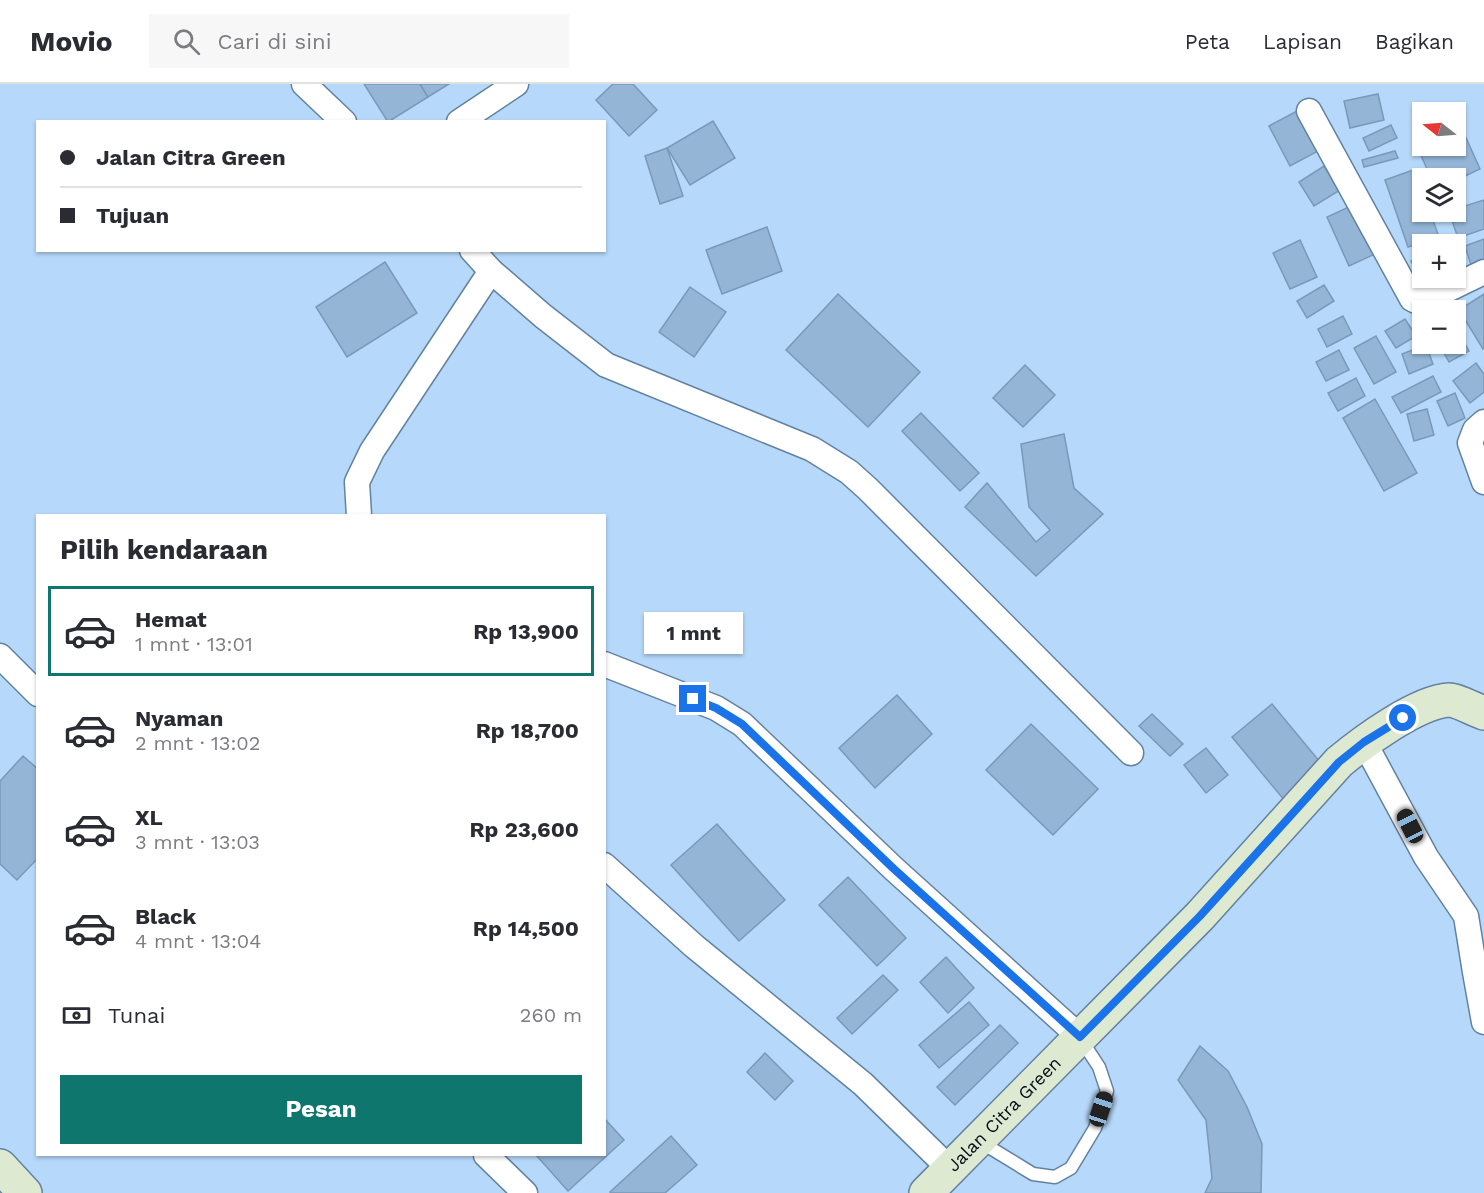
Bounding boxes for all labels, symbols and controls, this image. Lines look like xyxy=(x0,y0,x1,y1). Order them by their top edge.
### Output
search box xyxy=(149,14,569,68)
text: Movio xyxy=(30,25,113,58)
icon: search xyxy=(170,25,203,58)
text: Cari di sini xyxy=(218,29,332,54)
text: Peta xyxy=(1185,29,1230,54)
text: Lapisan xyxy=(1263,29,1342,54)
text: Bagikan xyxy=(1375,29,1454,54)
north arrow xyxy=(1412,102,1466,156)
map controls xyxy=(1412,102,1466,354)
text: Jalan Citra Green xyxy=(96,145,286,170)
button: layers xyxy=(1412,168,1466,222)
text: Tujuan xyxy=(96,203,169,228)
button: + xyxy=(1412,234,1466,288)
button: − xyxy=(1412,300,1466,354)
text: Pilih kendaraan xyxy=(60,534,268,566)
icon: car xyxy=(63,604,117,658)
text: Hemat xyxy=(135,607,207,632)
callout: 1 mnt xyxy=(644,612,742,654)
text: Rp 13,900 xyxy=(473,619,579,644)
text: 1 mnt xyxy=(666,621,721,645)
text: 1 mnt · 13:01 xyxy=(135,632,253,656)
route end xyxy=(679,685,706,712)
icon: car xyxy=(63,703,117,757)
route start xyxy=(1389,704,1416,731)
text: Nyaman xyxy=(135,706,223,731)
text: Rp 18,700 xyxy=(476,718,579,743)
text: 2 mnt · 13:02 xyxy=(135,731,260,755)
icon: car xyxy=(63,802,117,856)
text: XL xyxy=(135,805,163,830)
car xyxy=(1394,806,1426,846)
text: Rp 23,600 xyxy=(470,817,579,842)
text: 3 mnt · 13:03 xyxy=(135,830,260,854)
icon: car xyxy=(63,901,117,955)
text: Black xyxy=(135,904,196,929)
text: Rp 14,500 xyxy=(473,916,579,941)
text: 4 mnt · 13:04 xyxy=(135,929,262,953)
icon: cash xyxy=(60,999,93,1032)
text: Tunai xyxy=(108,1003,165,1028)
text: 260 m xyxy=(520,1003,582,1027)
street label: Jalan Citra Green xyxy=(942,1052,1065,1175)
button: Pesan xyxy=(60,1075,582,1144)
car xyxy=(1087,1089,1115,1129)

